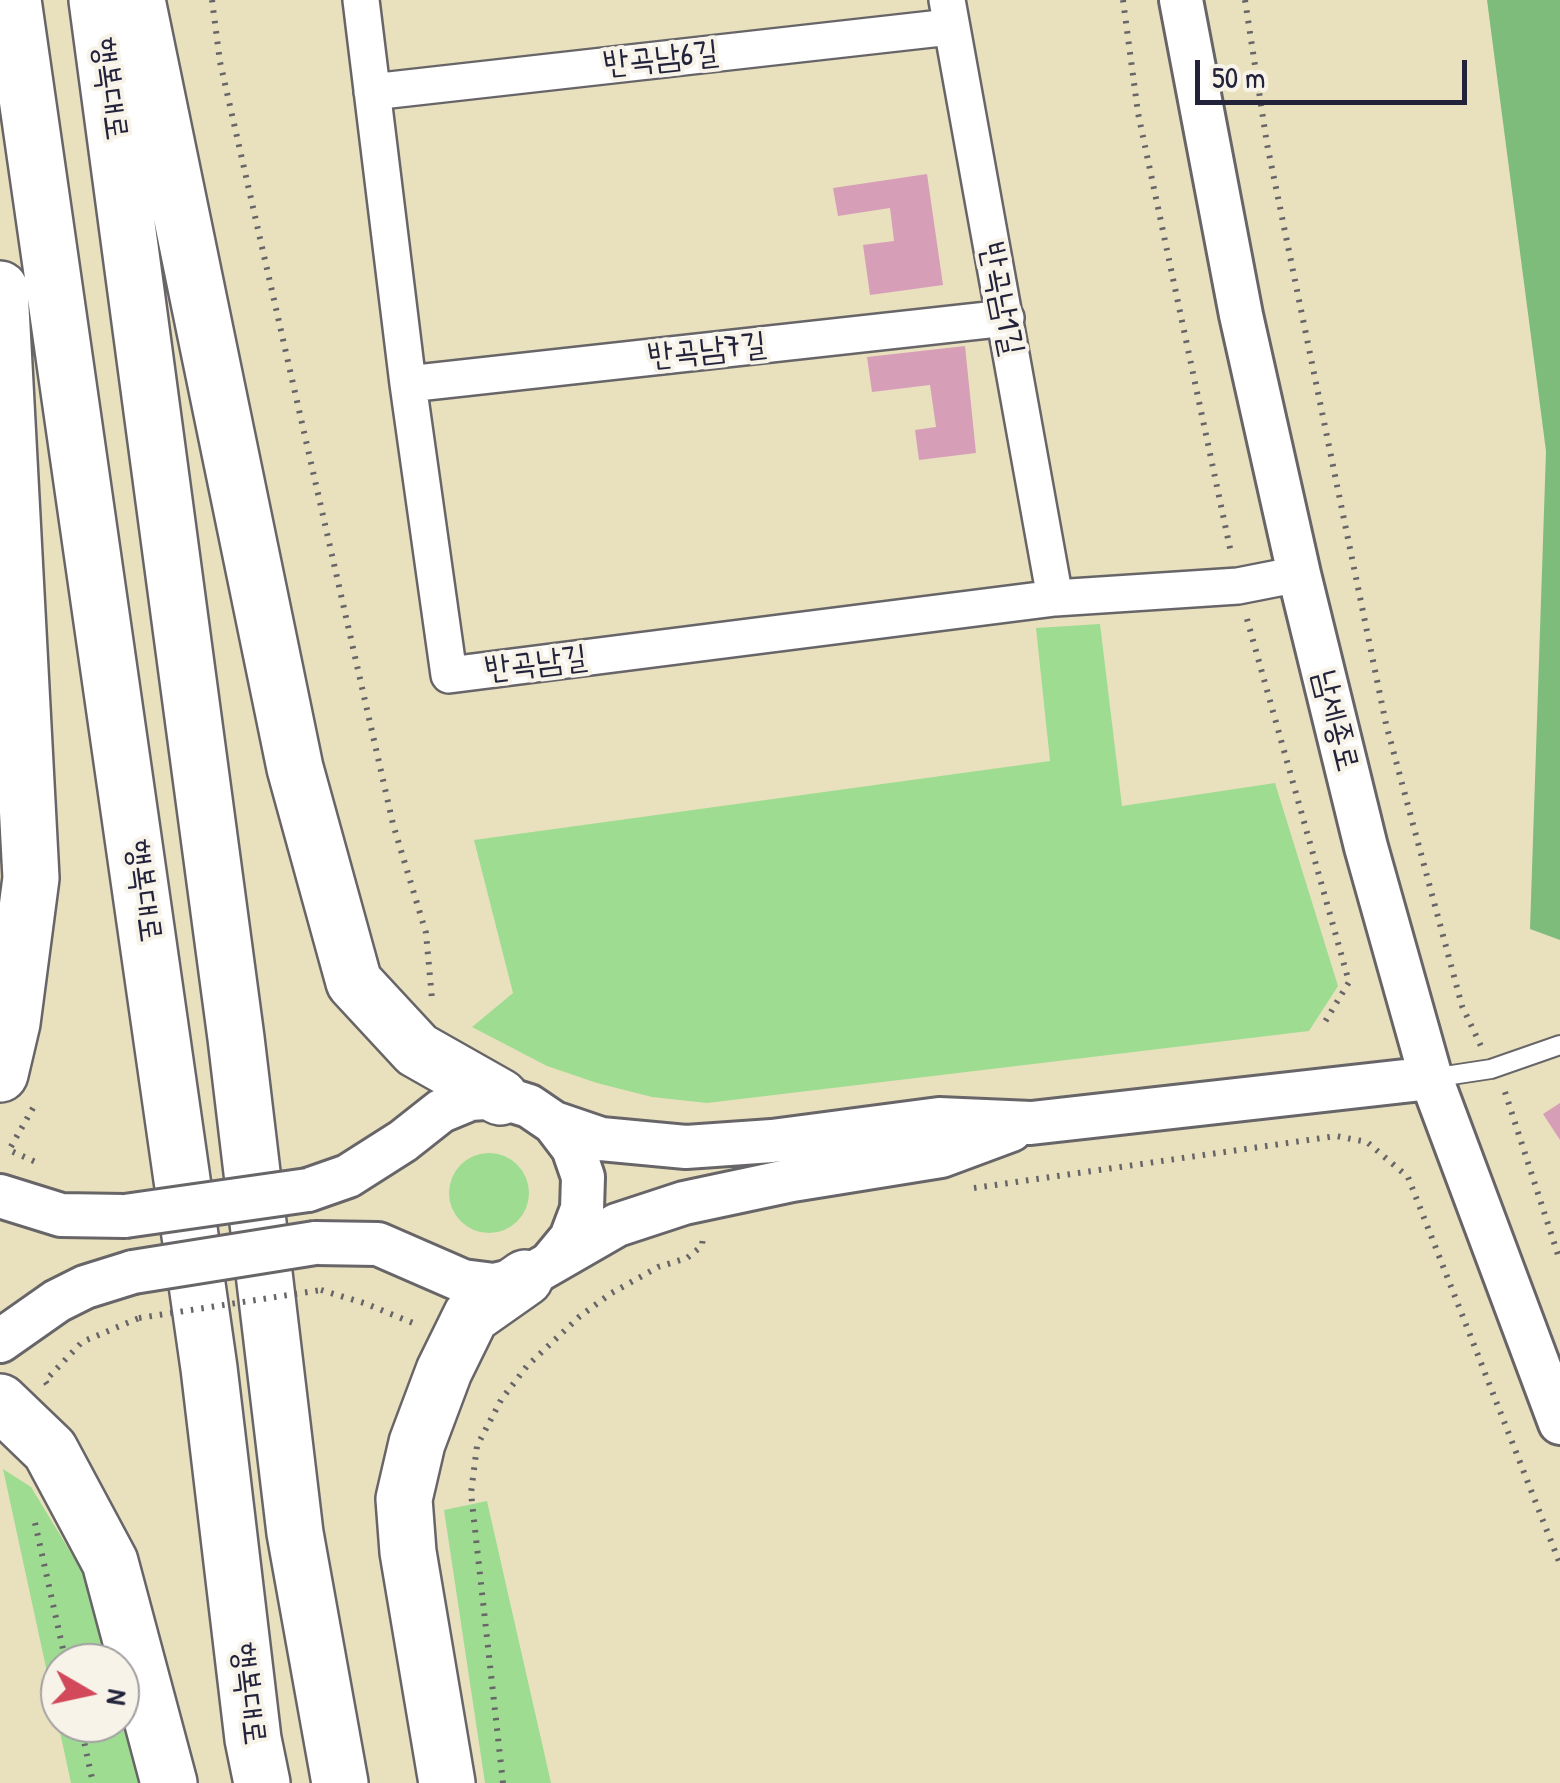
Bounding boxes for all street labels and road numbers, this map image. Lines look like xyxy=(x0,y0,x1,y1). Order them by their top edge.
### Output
street label: 반곡남6길 xyxy=(601,34,721,84)
street label: 행복대로 xyxy=(83,35,135,143)
street label: 반곡남1길 xyxy=(971,239,1031,359)
street label: 반곡남7길 xyxy=(646,326,768,376)
street label: 반곡남길 xyxy=(483,639,589,689)
street label: 남세종로 xyxy=(1304,666,1366,776)
street label: 행복대로 xyxy=(117,837,169,945)
street label: 행복대로 xyxy=(223,1641,273,1747)

